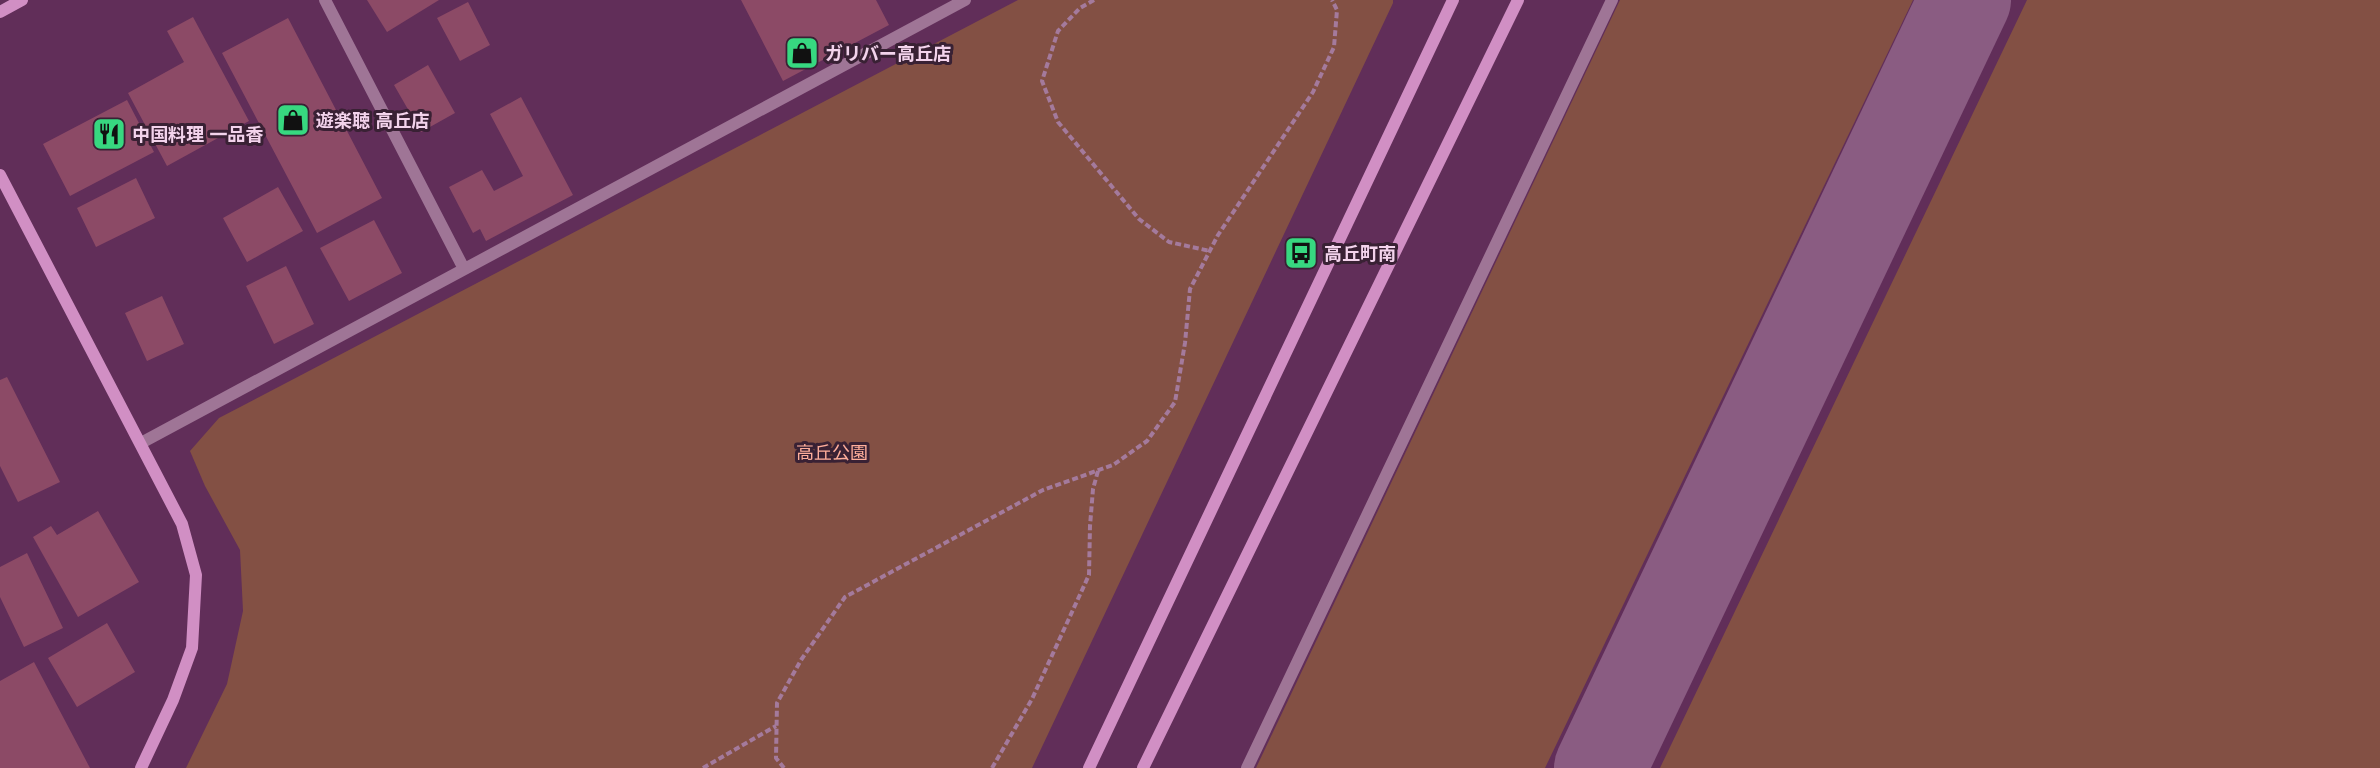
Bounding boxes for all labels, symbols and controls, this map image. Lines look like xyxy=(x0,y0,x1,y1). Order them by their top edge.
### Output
shop icon: ガリバー高丘店 xyxy=(784,35,820,71)
place label: ガリバー高丘店 xyxy=(825,43,951,64)
shop icon: 遊楽聴 高丘店 xyxy=(275,102,311,138)
place label: 遊楽聴 高丘店 xyxy=(316,110,429,131)
restaurant icon: 中国料理 一品香 xyxy=(91,116,127,152)
place label: 中国料理 一品香 xyxy=(132,124,263,145)
bus stop icon: 高丘町南 xyxy=(1283,235,1319,271)
place label: 高丘町南 xyxy=(1324,243,1396,264)
park label: 高丘公園 xyxy=(796,442,868,463)

